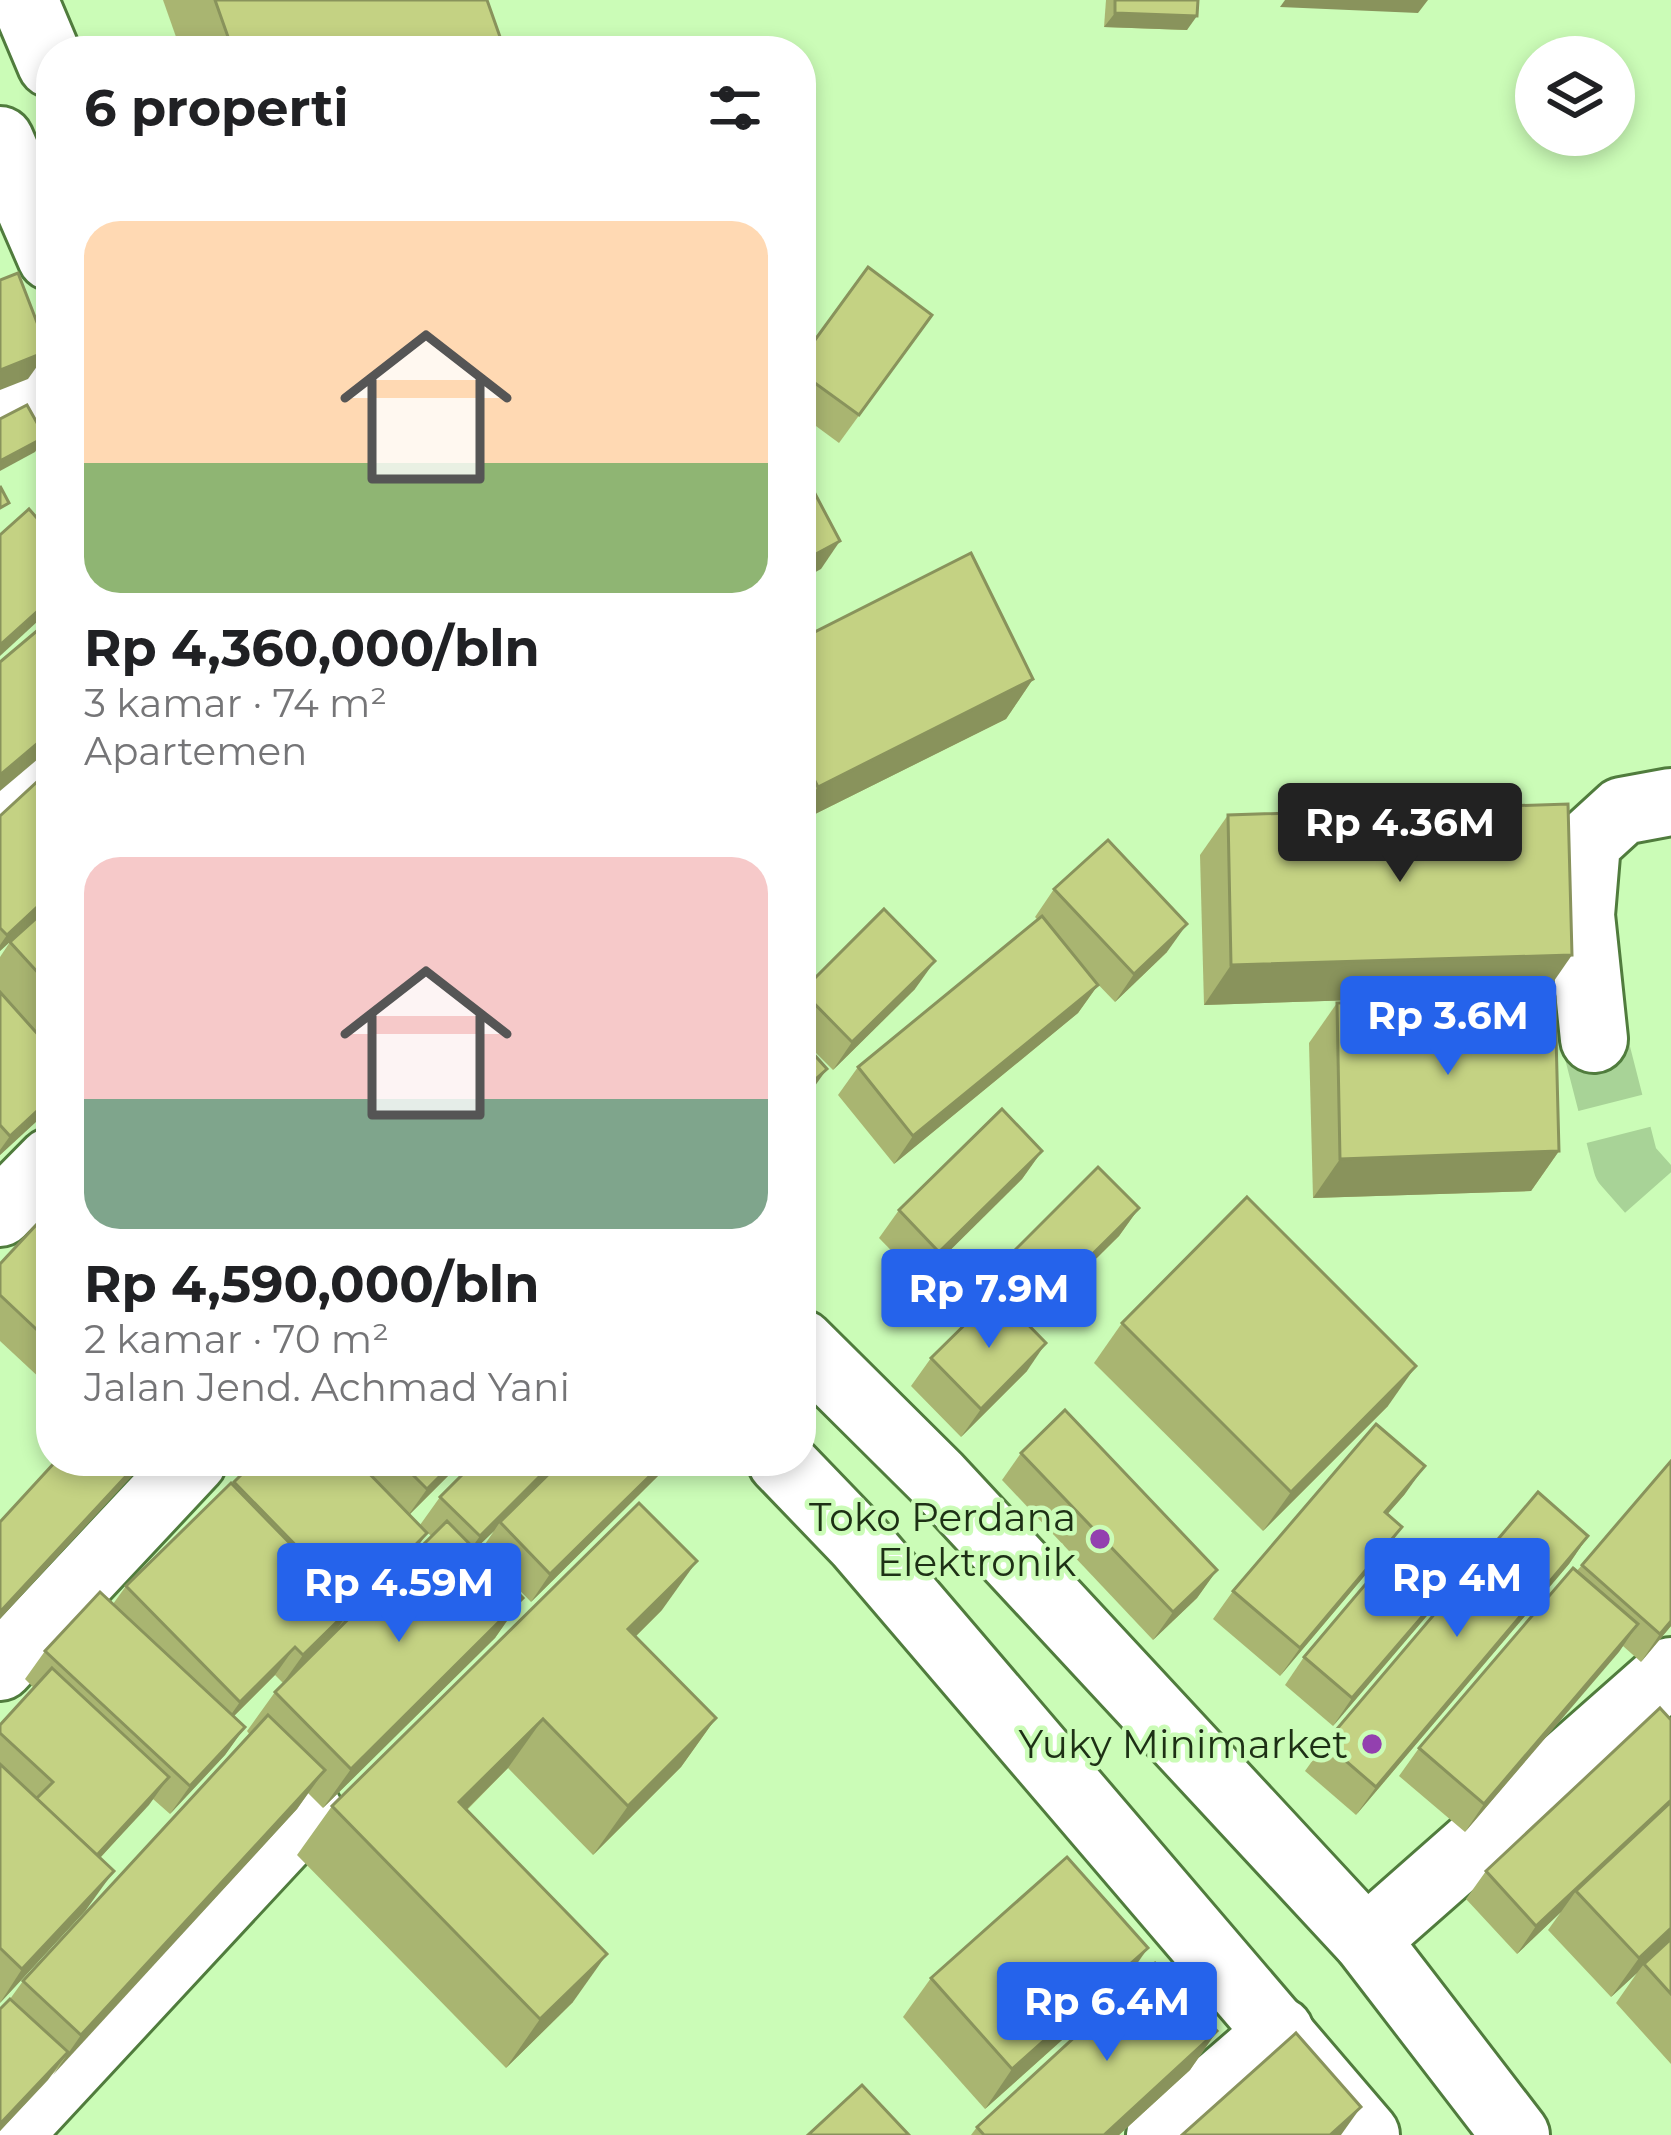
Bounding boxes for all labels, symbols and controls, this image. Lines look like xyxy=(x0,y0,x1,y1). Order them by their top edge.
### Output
map controls xyxy=(1515,36,1635,156)
button: layers xyxy=(1515,36,1635,156)
icon: filters xyxy=(702,75,768,141)
text: 6 properti xyxy=(84,77,349,139)
icon: home xyxy=(318,299,534,515)
text: Rp 4,360,000/bln xyxy=(84,617,540,679)
text: 3 kamar · 74 m² xyxy=(84,679,387,727)
text: Apartemen xyxy=(84,727,307,775)
pin: Rp 4.36M xyxy=(1276,783,1524,885)
text: Rp 4.36M xyxy=(1305,798,1495,846)
icon: home xyxy=(318,935,534,1151)
pin: Rp 3.6M xyxy=(1337,976,1559,1078)
text: Rp 3.6M xyxy=(1367,991,1529,1039)
pin: Rp 7.9M xyxy=(878,1249,1100,1351)
text: Rp 4,590,000/bln xyxy=(84,1253,539,1315)
text: Rp 7.9M xyxy=(908,1264,1070,1312)
text: 2 kamar · 70 m² xyxy=(84,1315,389,1363)
text: Jalan Jend. Achmad Yani xyxy=(84,1363,570,1411)
place label: Toko Perdana Elektronik xyxy=(809,1493,1077,1586)
marker: Toko Perdana Elektronik xyxy=(1087,1526,1113,1552)
pin: Rp 4M xyxy=(1373,1538,1541,1640)
pin: Rp 4.59M xyxy=(275,1543,523,1645)
text: Rp 4M xyxy=(1392,1553,1522,1601)
text: Rp 4.59M xyxy=(304,1558,494,1606)
place label: Yuky Minimarket xyxy=(1018,1720,1348,1768)
marker: Yuky Minimarket xyxy=(1359,1731,1385,1757)
pin: Rp 6.4M xyxy=(996,1962,1218,2064)
text: Rp 6.4M xyxy=(1024,1977,1190,2025)

